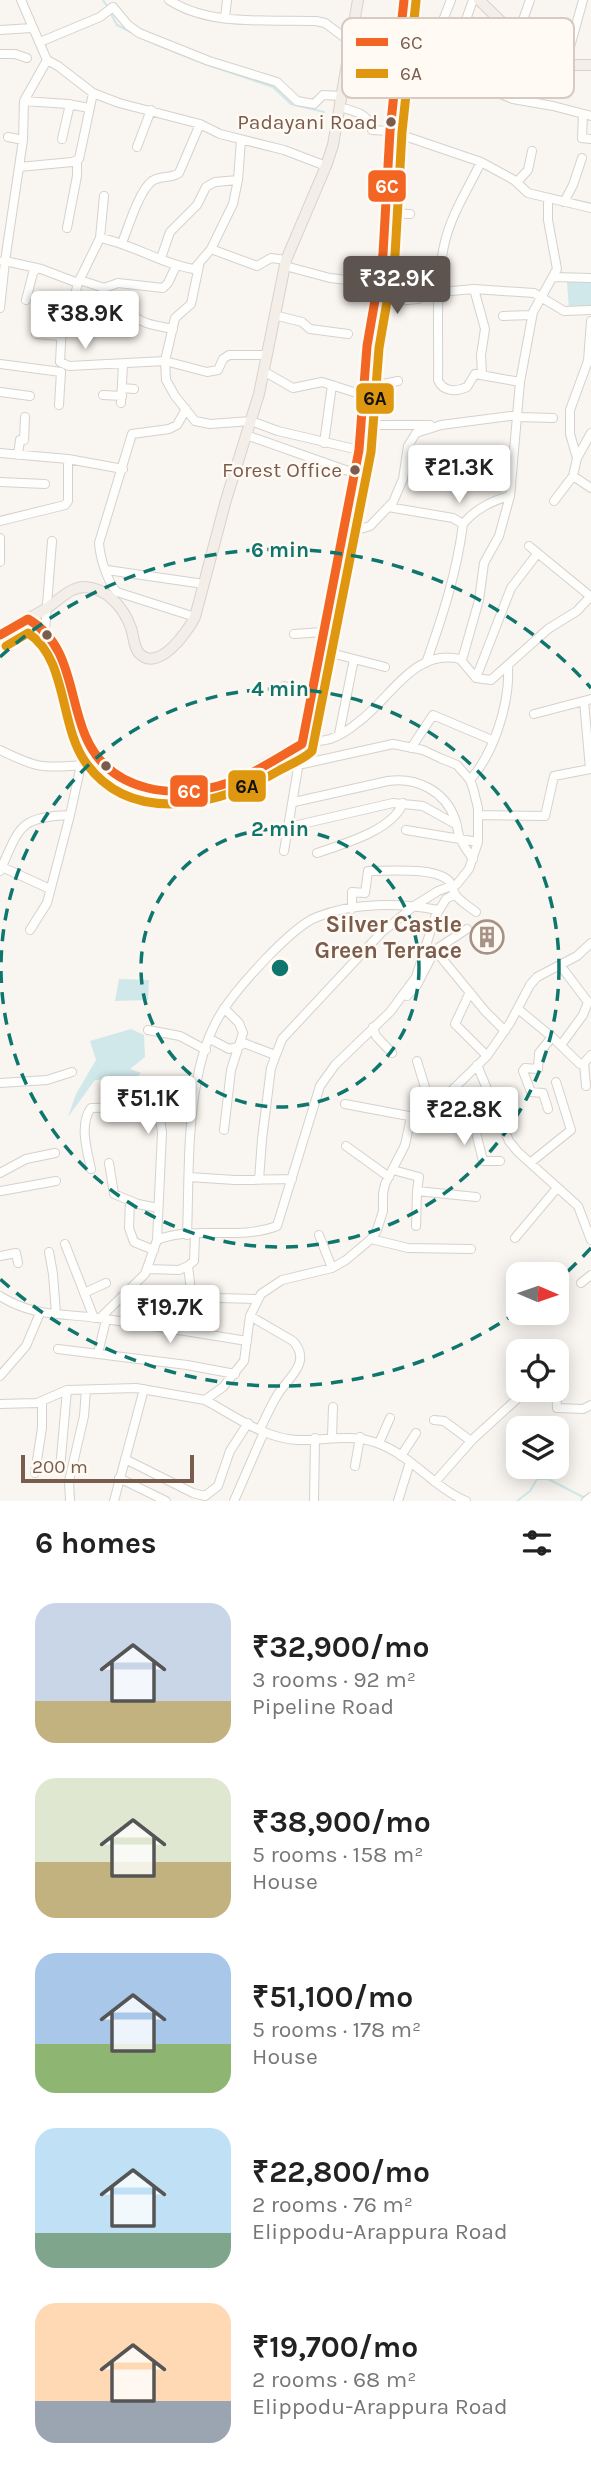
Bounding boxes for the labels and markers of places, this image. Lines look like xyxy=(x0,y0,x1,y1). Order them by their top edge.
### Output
place label: Padayani Road xyxy=(237,110,378,134)
marker: Padayani Road xyxy=(384,115,398,129)
pin: ₹32.9K xyxy=(340,256,454,316)
pin: ₹38.9K xyxy=(28,292,142,351)
pin: ₹21.3K xyxy=(402,446,516,505)
place label: Forest Office xyxy=(222,458,342,482)
marker: Forest Office xyxy=(348,463,362,477)
unlabelled marker xyxy=(40,628,54,642)
unlabelled marker xyxy=(99,759,113,773)
place label: Silver Castle Green Terrace xyxy=(314,911,462,964)
building icon: Silver Castle Green Terrace xyxy=(468,918,506,956)
centre of rings xyxy=(268,956,292,980)
pin: ₹51.1K xyxy=(91,1076,205,1136)
pin: ₹22.8K xyxy=(407,1088,521,1147)
pin: ₹19.7K xyxy=(113,1286,227,1345)

